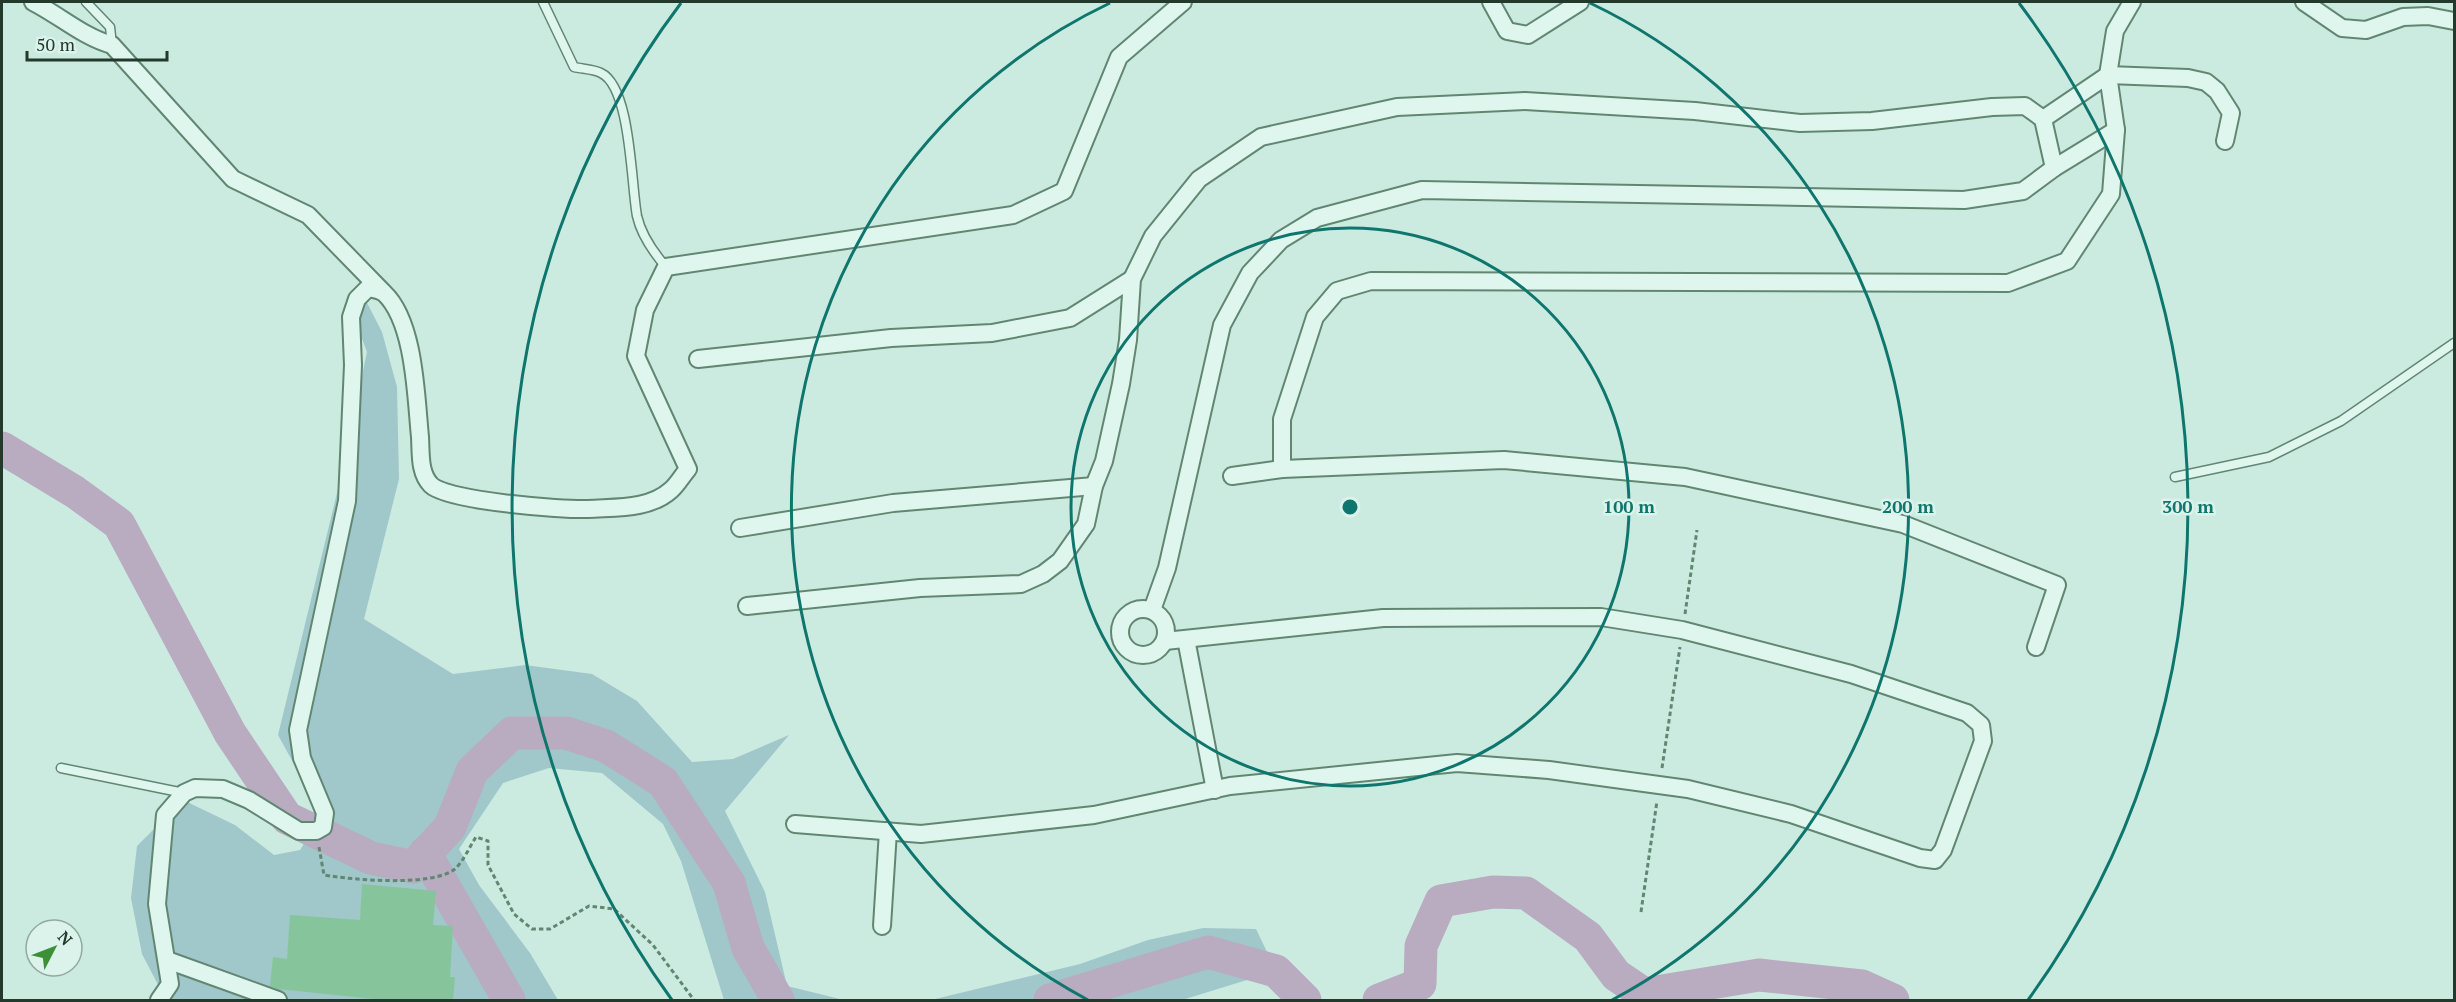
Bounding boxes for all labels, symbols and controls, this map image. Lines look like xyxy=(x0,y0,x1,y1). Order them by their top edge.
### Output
scale bar xyxy=(27,24,166,62)
text: 50 m xyxy=(36,32,76,56)
text: 100 m xyxy=(1603,494,1655,518)
text: 200 m xyxy=(1882,494,1934,518)
text: 300 m xyxy=(2162,494,2214,518)
centre of rings xyxy=(1340,497,1360,517)
north arrow xyxy=(24,918,84,978)
text: N xyxy=(53,926,77,950)

